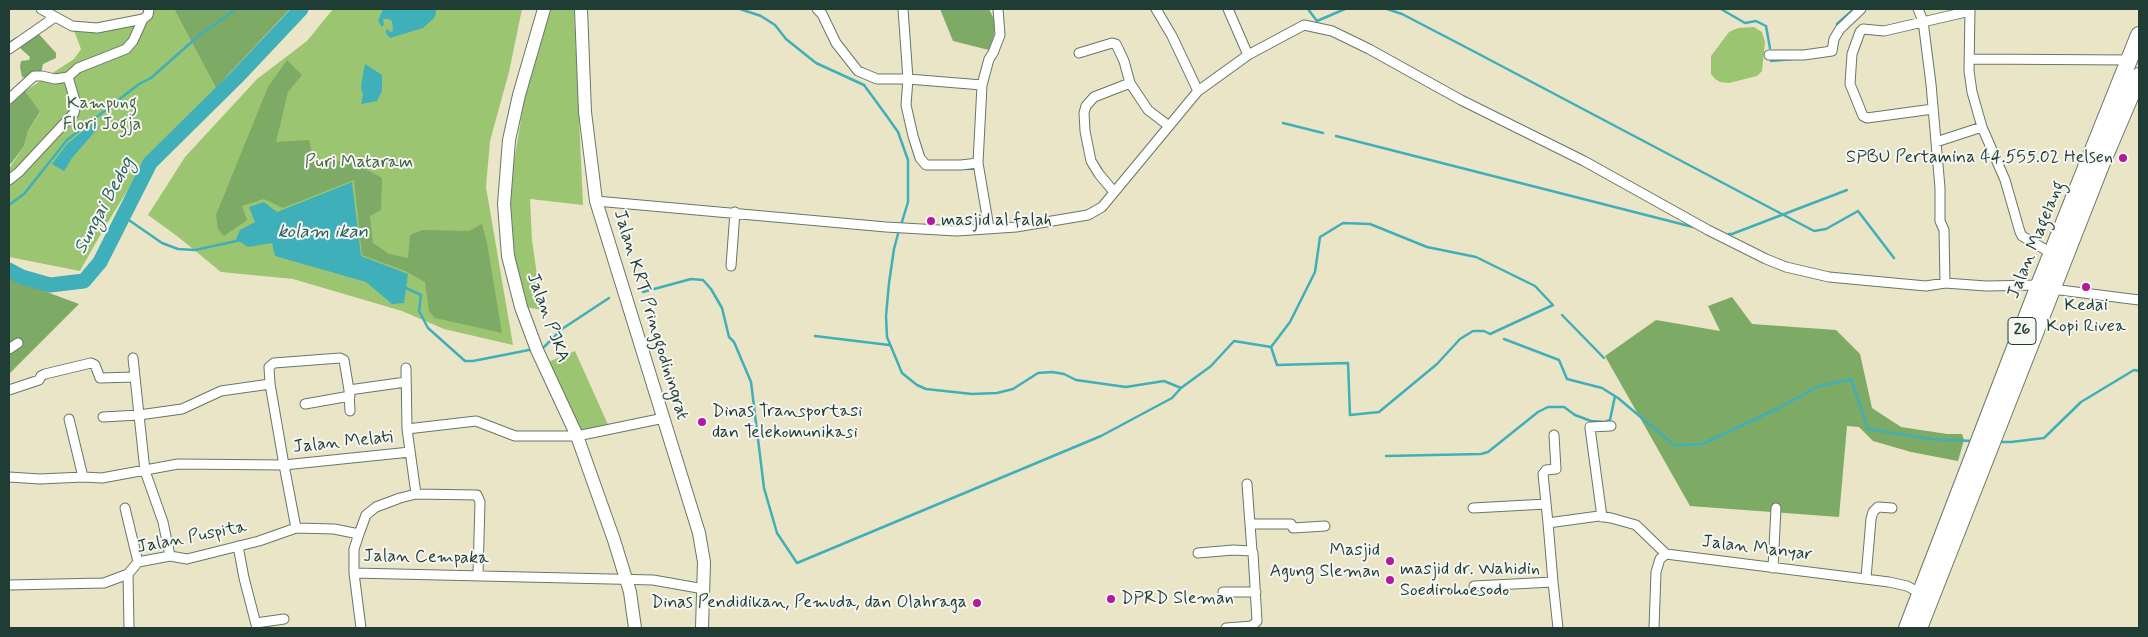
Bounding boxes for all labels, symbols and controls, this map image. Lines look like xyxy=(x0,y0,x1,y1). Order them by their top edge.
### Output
park label: Kampung Flori Jogja xyxy=(63,93,141,136)
place label: SPBU Pertamina 44.555.02 Helsen xyxy=(1846,147,2113,169)
park label: Puri Mataram xyxy=(305,152,413,174)
marker: SPBU Pertamina 44.555.02 Helsen xyxy=(2117,152,2129,164)
water label: Sungai Bedog xyxy=(70,154,140,258)
street label: Jalan Magelang xyxy=(2004,178,2070,302)
street label: Jalan KRT Pringgodiningrat xyxy=(608,207,692,423)
place label: masjid al falah xyxy=(941,210,1052,232)
marker: masjid al falah xyxy=(925,215,937,227)
water label: kolam ikan xyxy=(278,222,368,244)
street label: Jalan PJKA xyxy=(521,270,573,366)
marker: Kedai Kopi Rivea xyxy=(2080,281,2092,293)
place label: Kedai Kopi Rivea xyxy=(2046,295,2126,338)
road number: 26 xyxy=(2008,318,2036,344)
place label: Dinas Transportasi dan Telekomunikasi xyxy=(712,401,862,444)
marker: Dinas Transportasi dan Telekomunikasi xyxy=(696,416,708,428)
street label: Jalan Melati xyxy=(292,427,394,459)
street label: Jalan Puspita xyxy=(135,517,249,559)
street label: Jalan Manyar xyxy=(1700,532,1814,566)
place label: Masjid Agung Sleman xyxy=(1270,540,1380,582)
street label: Jalan Cempaka xyxy=(363,546,489,570)
marker: Masjid Agung Sleman xyxy=(1384,555,1396,567)
place label: masjid dr. Wahidin Soedirohoesodo xyxy=(1400,559,1540,602)
marker: masjid dr. Wahidin Soedirohoesodo xyxy=(1384,574,1396,586)
place label: DPRD Sleman xyxy=(1121,588,1234,610)
place label: Dinas Pendidikan, Pemuda, dan Olahraga xyxy=(651,592,967,614)
marker: DPRD Sleman xyxy=(1105,593,1117,605)
marker: Dinas Pendidikan, Pemuda, dan Olahraga xyxy=(971,597,983,609)

